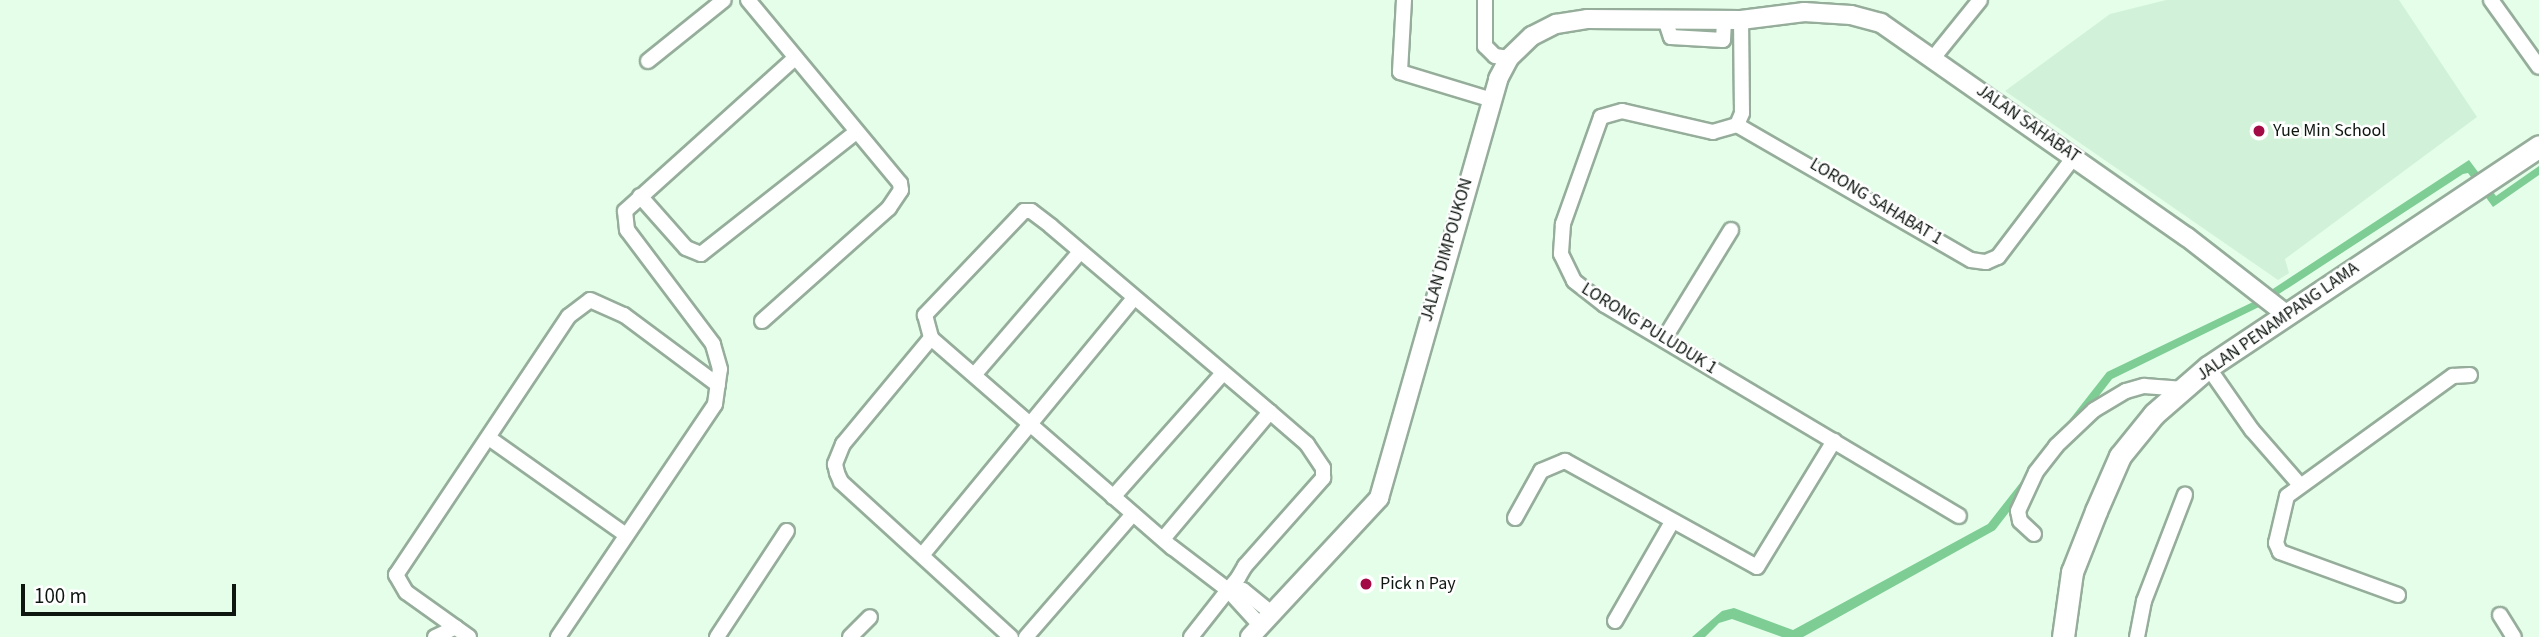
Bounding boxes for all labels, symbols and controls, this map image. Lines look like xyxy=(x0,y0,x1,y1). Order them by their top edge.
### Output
street label: JALAN SAHABAT xyxy=(1972,80,2084,168)
place label: Yue Min School xyxy=(2273,120,2386,142)
marker: Yue Min School xyxy=(2251,123,2267,139)
street label: LORONG SAHABAT 1 xyxy=(1806,154,1946,250)
street label: JALAN DIMPOUKON xyxy=(1416,176,1478,324)
street label: JALAN PENAMPANG LAMA xyxy=(2193,258,2363,386)
street label: LORONG PULUDUK 1 xyxy=(1577,278,1721,380)
scale bar xyxy=(24,570,240,614)
place label: Pick n Pay xyxy=(1380,573,1456,595)
marker: Pick n Pay xyxy=(1358,576,1374,592)
text: 100 m xyxy=(34,581,87,611)

